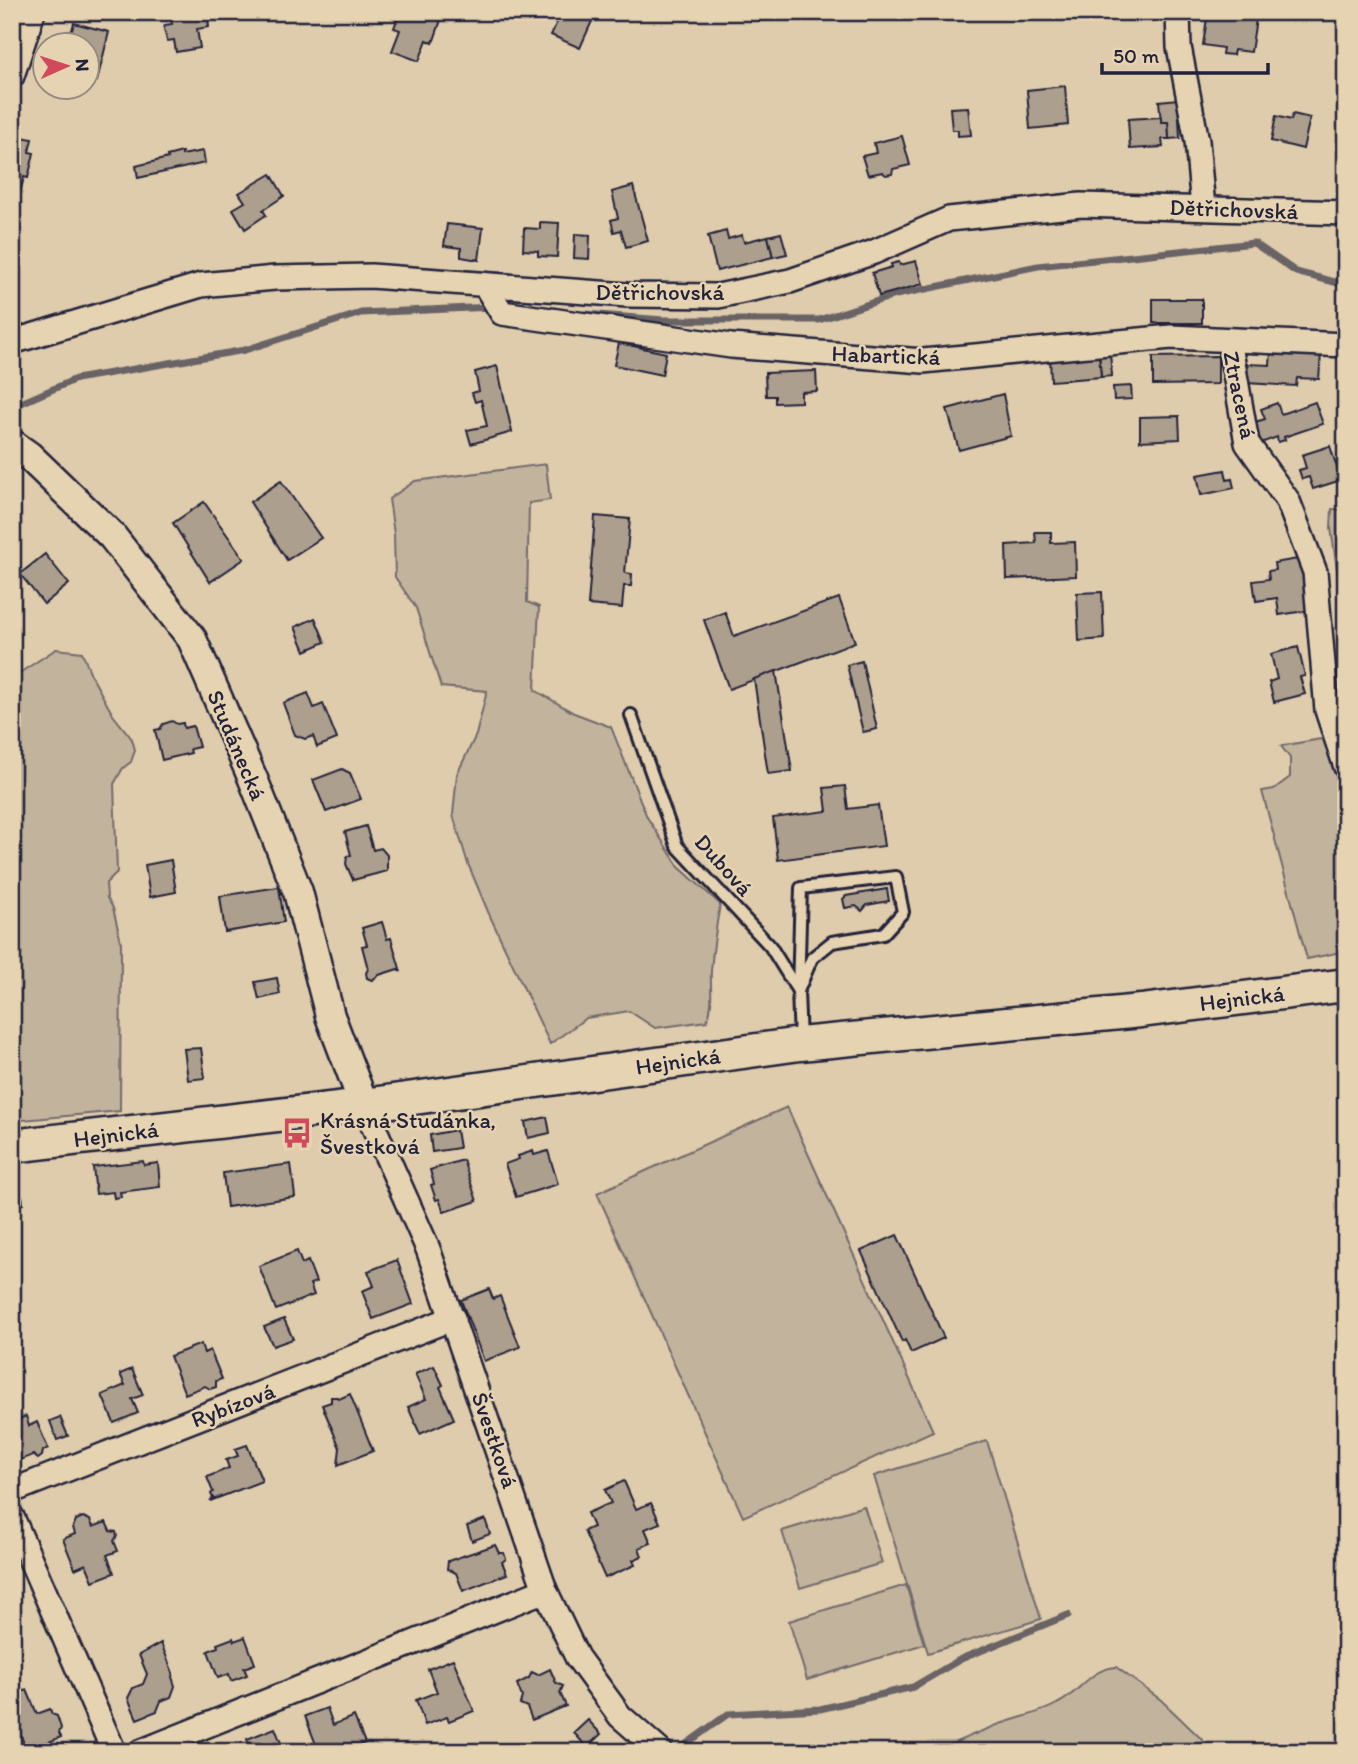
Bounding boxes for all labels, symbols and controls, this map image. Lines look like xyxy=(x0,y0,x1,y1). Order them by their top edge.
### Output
north arrow xyxy=(32,32,102,102)
scale bar xyxy=(1102,32,1269,76)
text: 50 m xyxy=(1113,43,1160,68)
text: N xyxy=(71,58,94,72)
street label: Dětřichovská xyxy=(1169,193,1299,225)
street label: Dětřichovská xyxy=(595,278,725,306)
street label: Habartická xyxy=(831,339,941,371)
street label: Ztracená xyxy=(1217,349,1263,441)
street label: Studánecká xyxy=(201,686,273,804)
street label: Dubová xyxy=(689,828,759,902)
street label: Hejnická xyxy=(1198,979,1286,1017)
street label: Hejnická xyxy=(634,1041,722,1081)
place label: Krásná Studánka, Švestková xyxy=(320,1106,496,1160)
street label: Hejnická xyxy=(72,1115,160,1153)
bus stop icon: Krásná Studánka, Švestková xyxy=(280,1116,314,1150)
street label: Rybízová xyxy=(187,1376,279,1434)
street label: Švestková xyxy=(466,1388,524,1492)

